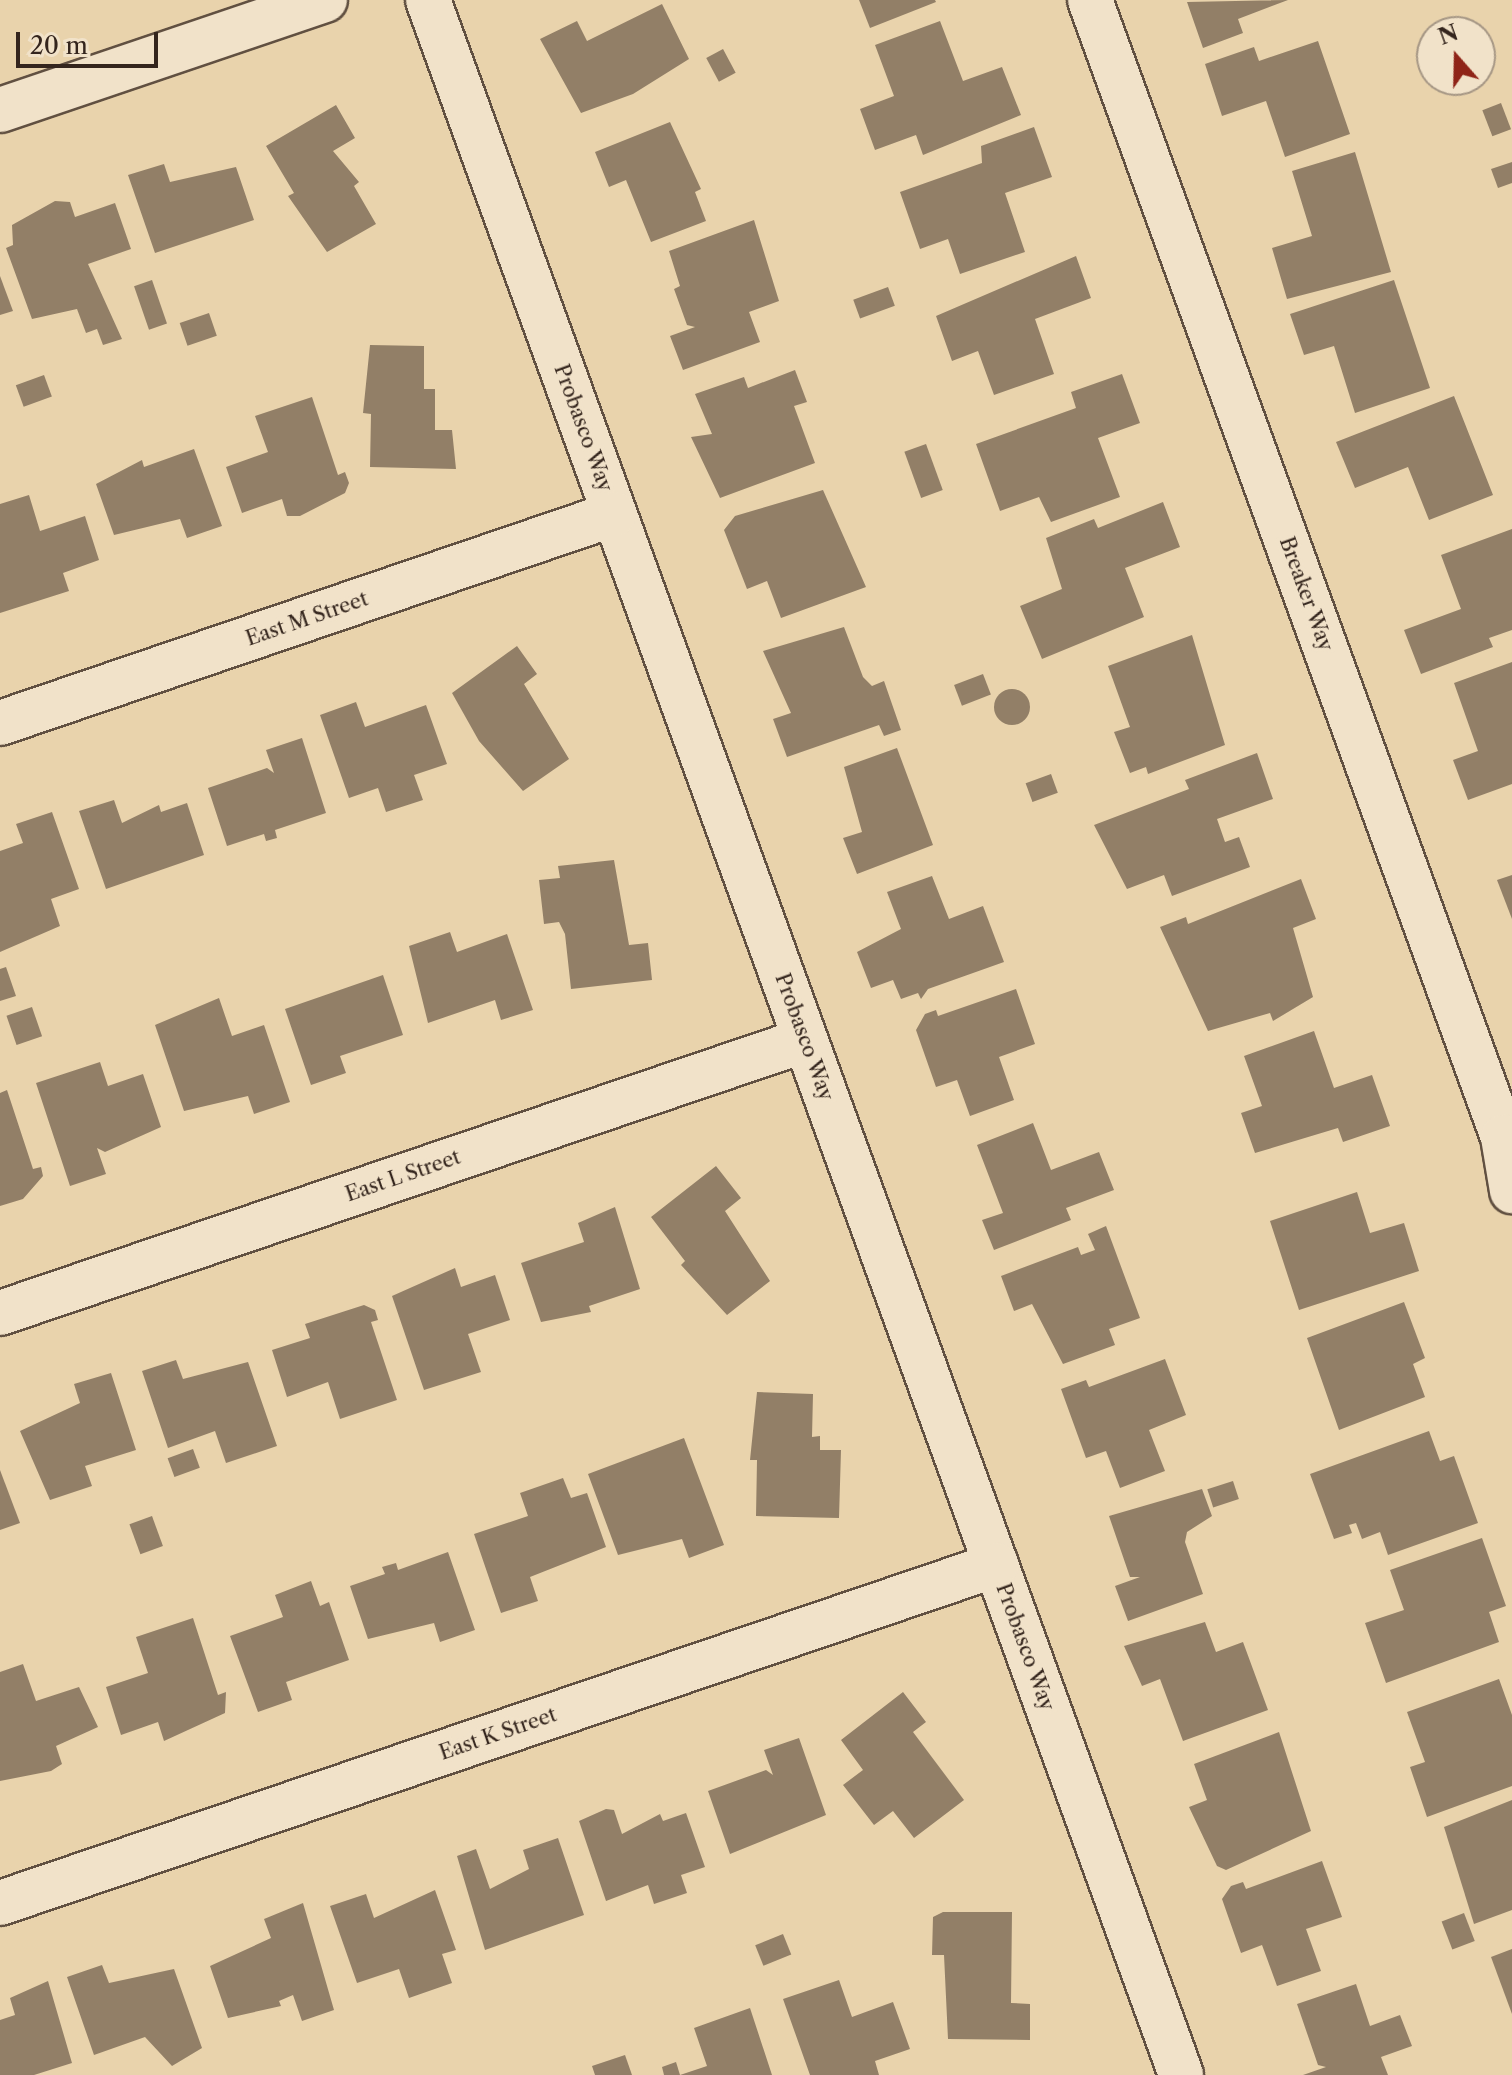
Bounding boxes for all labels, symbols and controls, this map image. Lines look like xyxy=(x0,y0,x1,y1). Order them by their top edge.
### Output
scale bar xyxy=(20,16,162,66)
north arrow xyxy=(1416,16,1496,96)
text: N xyxy=(1435,19,1462,51)
text: 20 m xyxy=(30,31,88,60)
street label: Probasco Way xyxy=(549,361,617,495)
street label: Breaker Way xyxy=(1274,533,1338,655)
street label: East M Street xyxy=(243,587,371,651)
street label: Probasco Way xyxy=(770,970,838,1104)
street label: East L Street xyxy=(342,1145,464,1207)
street label: Probasco Way xyxy=(991,1580,1059,1714)
street label: East K Street xyxy=(436,1703,560,1765)

